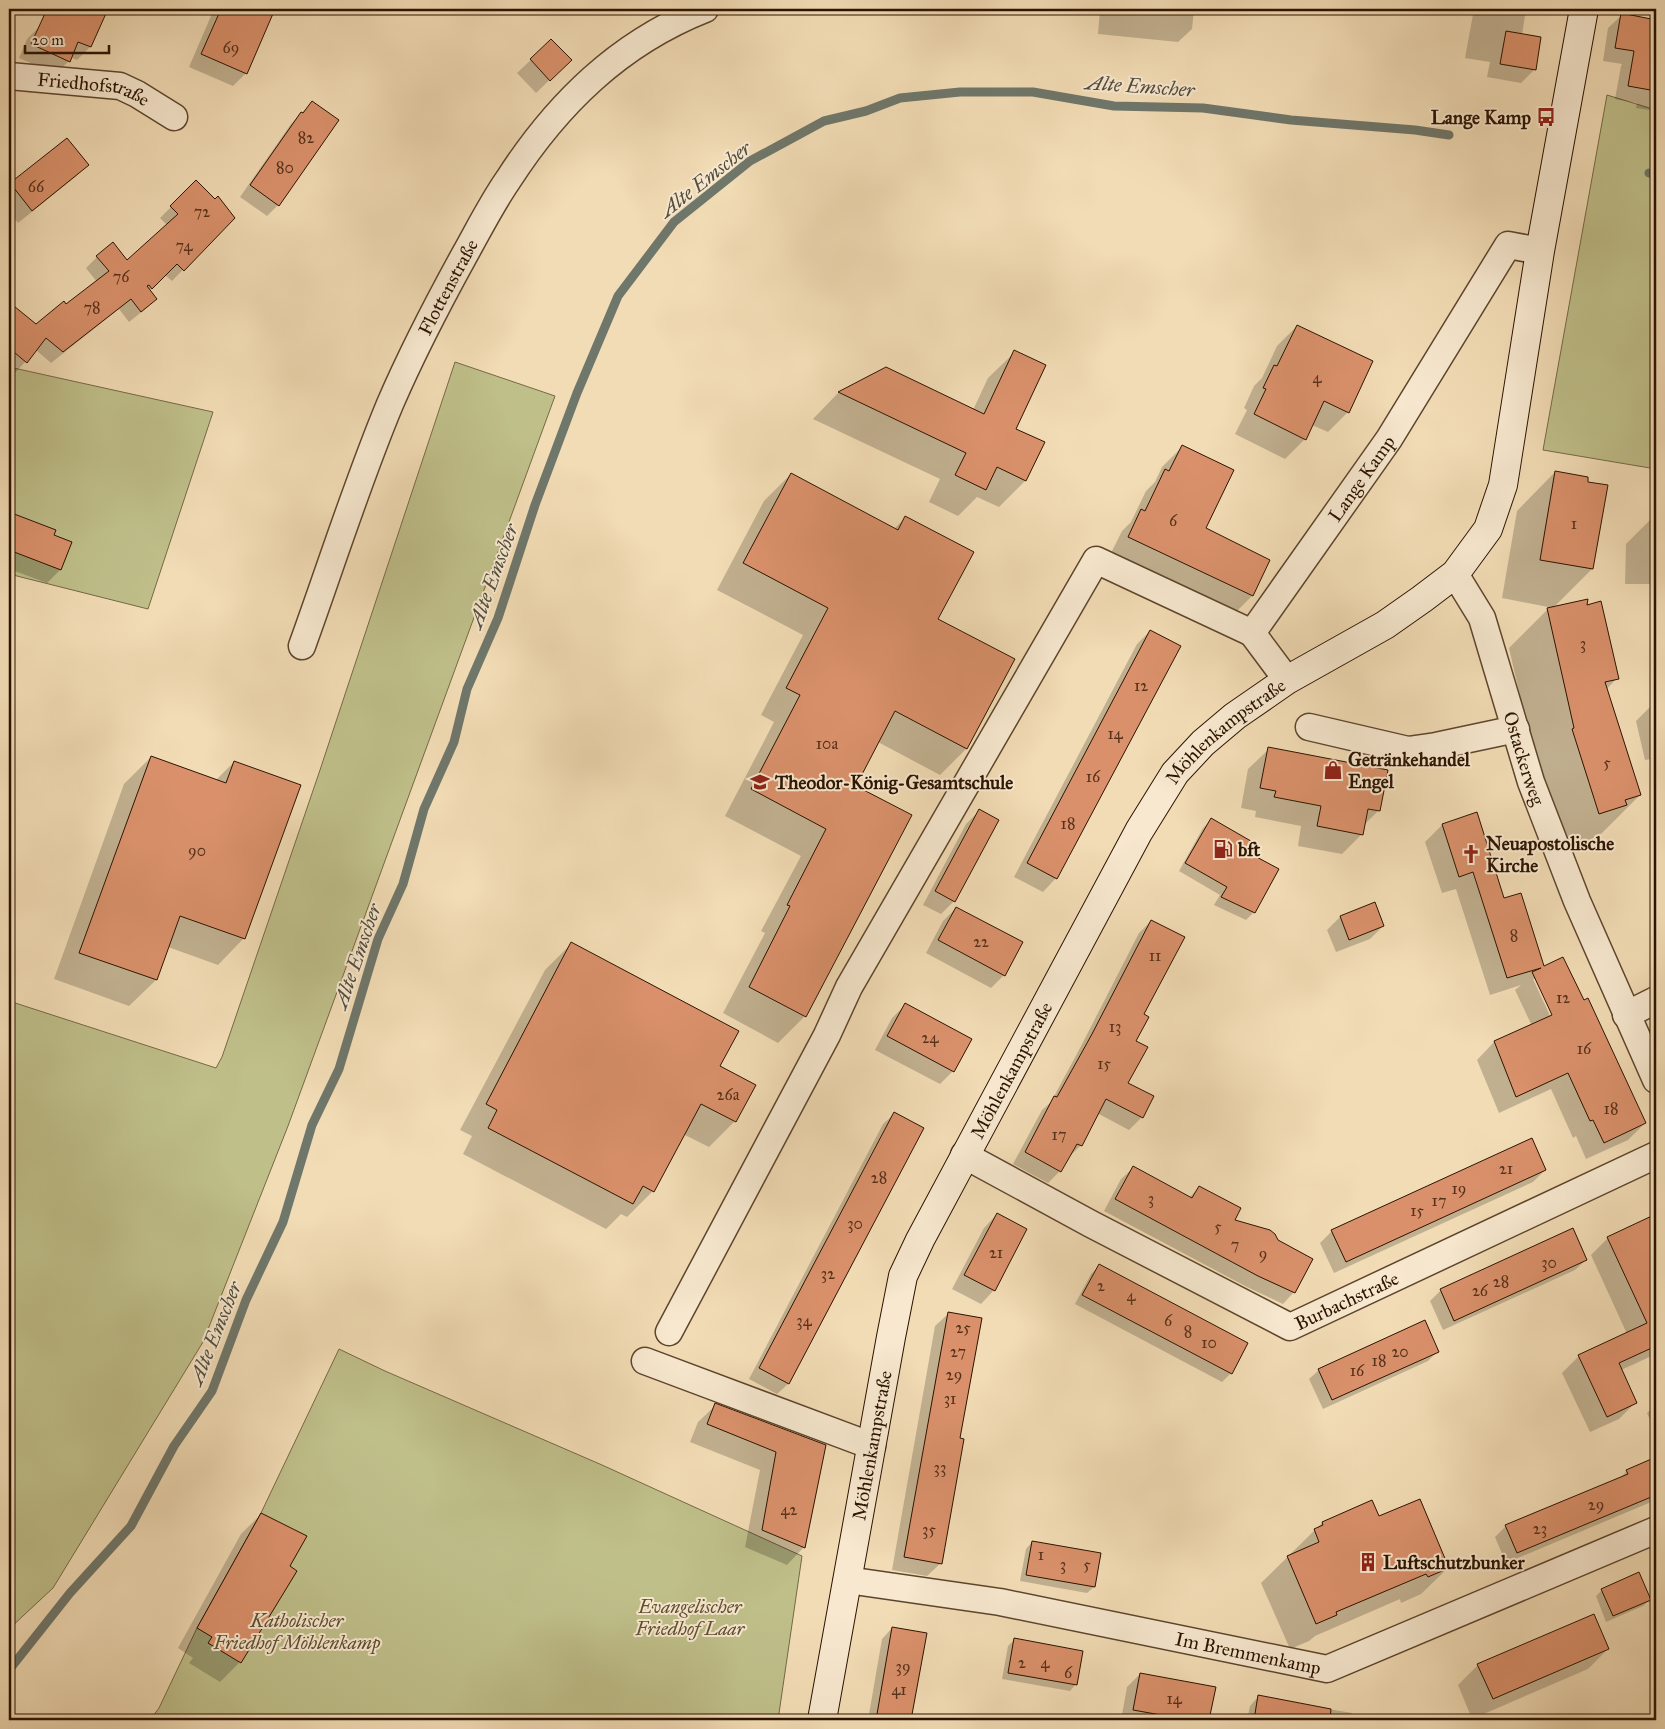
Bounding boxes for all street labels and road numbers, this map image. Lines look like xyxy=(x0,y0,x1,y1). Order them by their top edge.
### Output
street label: Friedhofstraße xyxy=(36,68,154,111)
street label: Flottenstraße xyxy=(413,235,483,339)
street label: Lange Kamp xyxy=(1323,431,1400,526)
street label: Möhlenkampstraße xyxy=(1160,674,1290,788)
street label: Ostackerweg xyxy=(1498,709,1550,809)
street label: Möhlenkampstraße xyxy=(966,998,1057,1143)
street label: Burbachstraße xyxy=(1291,1267,1402,1335)
street label: Möhlenkampstraße xyxy=(847,1369,897,1522)
street label: Im Bremmenkamp xyxy=(1173,1627,1323,1679)

